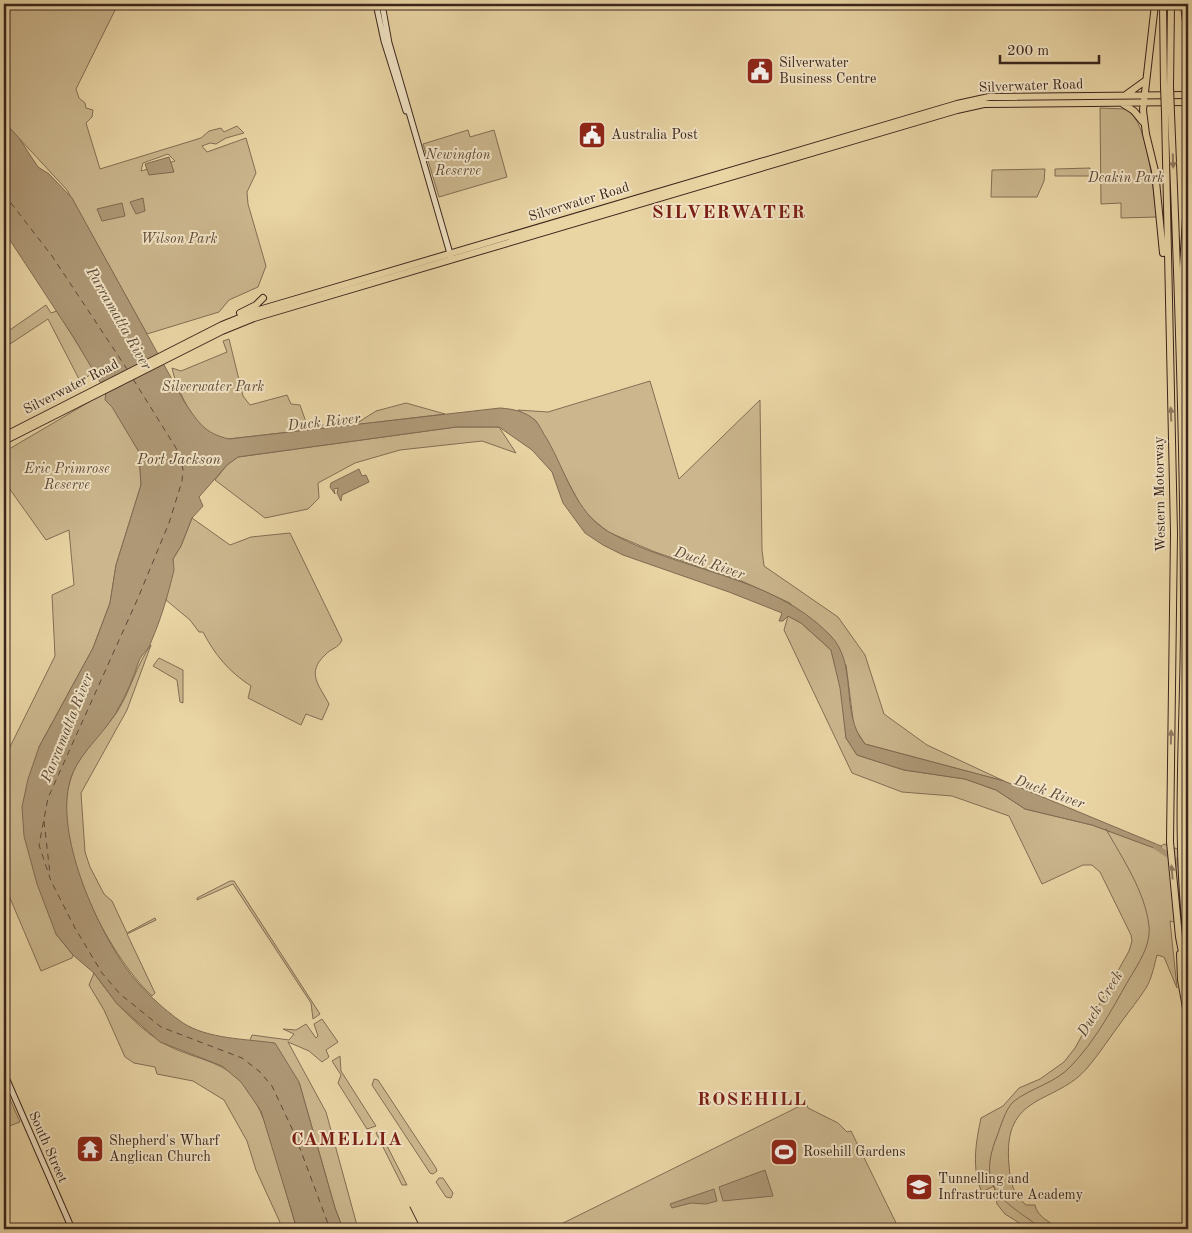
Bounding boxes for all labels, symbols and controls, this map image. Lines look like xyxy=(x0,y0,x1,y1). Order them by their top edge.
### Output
scale bar xyxy=(1000,32,1098,64)
text: 200 m xyxy=(1007,44,1049,59)
public building icon: Silverwater Business Centre xyxy=(745,56,775,86)
place label: Silverwater Business Centre xyxy=(779,56,877,86)
street label: Silverwater Road xyxy=(978,77,1084,95)
public building icon: Australia Post xyxy=(577,120,607,150)
place label: Australia Post xyxy=(611,128,698,142)
park label: Newington Reserve xyxy=(424,148,491,178)
one-way arrow xyxy=(1169,154,1177,170)
park label: Deakin Park xyxy=(1087,171,1164,185)
street label: Silverwater Road xyxy=(527,180,631,224)
district label: SILVERWATER xyxy=(652,204,806,223)
park label: Wilson Park xyxy=(141,232,217,246)
water label: Parramatta River xyxy=(82,264,154,373)
street label: Silverwater Road xyxy=(21,357,121,417)
park label: Silverwater Park xyxy=(162,380,264,394)
one-way arrow xyxy=(1167,406,1175,422)
water label: Duck River xyxy=(286,412,362,434)
street label: Western Motorway xyxy=(1152,436,1168,552)
water label: Port Jackson xyxy=(136,453,221,468)
park label: Eric Primrose Reserve xyxy=(23,462,110,492)
water label: Duck River xyxy=(671,545,747,583)
water label: Parramatta River xyxy=(39,671,97,785)
one-way arrow xyxy=(1167,729,1175,745)
water label: Duck River xyxy=(1011,773,1086,813)
one-way arrow xyxy=(1168,863,1176,879)
water label: Duck Creek xyxy=(1075,968,1126,1040)
district label: ROSEHILL xyxy=(697,1091,807,1110)
street label: South Street xyxy=(26,1109,70,1185)
district label: CAMELLIA xyxy=(291,1131,403,1150)
temple icon: Shepherd's Wharf Anglican Church xyxy=(75,1134,105,1164)
place label: Shepherd's Wharf Anglican Church xyxy=(109,1134,221,1164)
sports icon: Rosehill Gardens xyxy=(769,1137,799,1167)
place label: Rosehill Gardens xyxy=(803,1145,905,1159)
school or university icon: Tunnelling and Infrastructure Academy xyxy=(904,1172,934,1202)
place label: Tunnelling and Infrastructure Academy xyxy=(938,1172,1084,1202)

